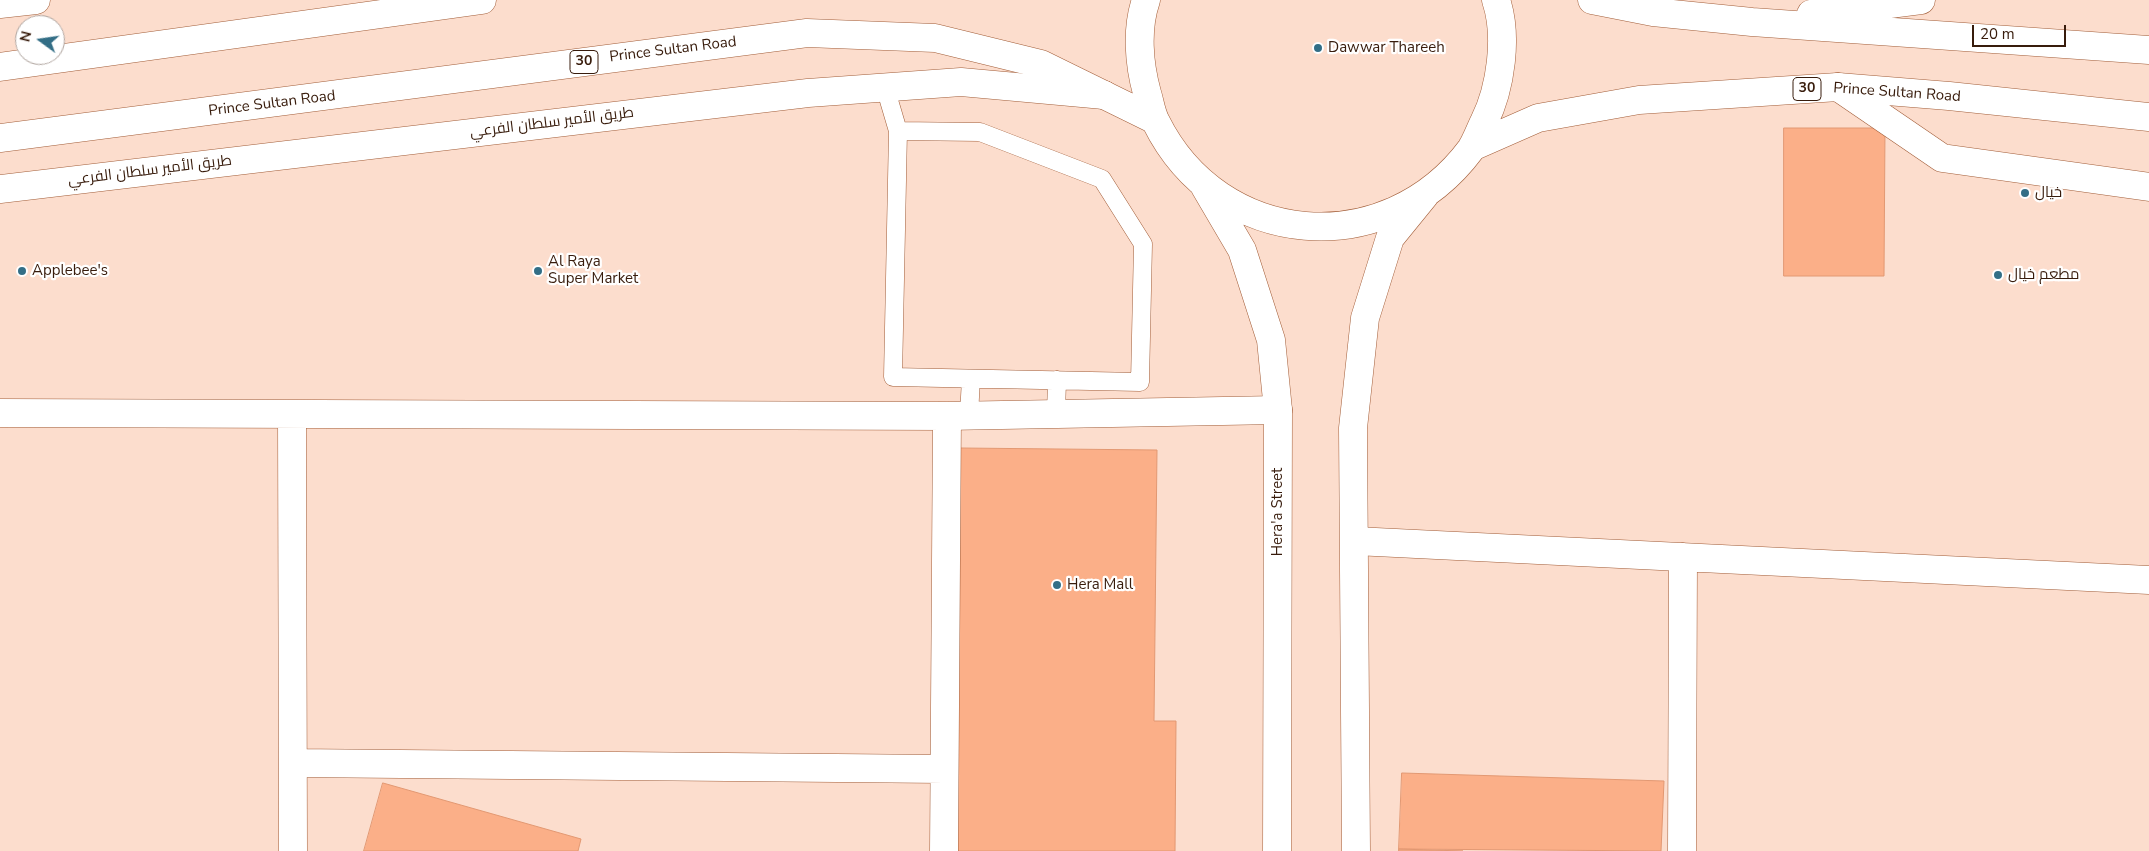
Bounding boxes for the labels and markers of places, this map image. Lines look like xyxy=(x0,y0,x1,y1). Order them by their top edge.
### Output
place label: Dawwar Thareeh xyxy=(1328,39,1445,57)
marker: Dawwar Thareeh xyxy=(1312,42,1324,54)
place label: خيال xyxy=(2035,184,2062,202)
marker: خيال xyxy=(2019,187,2031,199)
place label: Al Raya Super Market xyxy=(548,253,638,288)
place label: Applebee's xyxy=(32,262,108,280)
marker: Applebee's xyxy=(16,265,28,277)
marker: Al Raya Super Market xyxy=(532,265,544,277)
place label: مطعم خيال xyxy=(2008,266,2079,284)
marker: مطعم خيال xyxy=(1992,269,2004,281)
place label: Hera Mall xyxy=(1067,576,1133,594)
marker: Hera Mall xyxy=(1051,579,1063,591)

